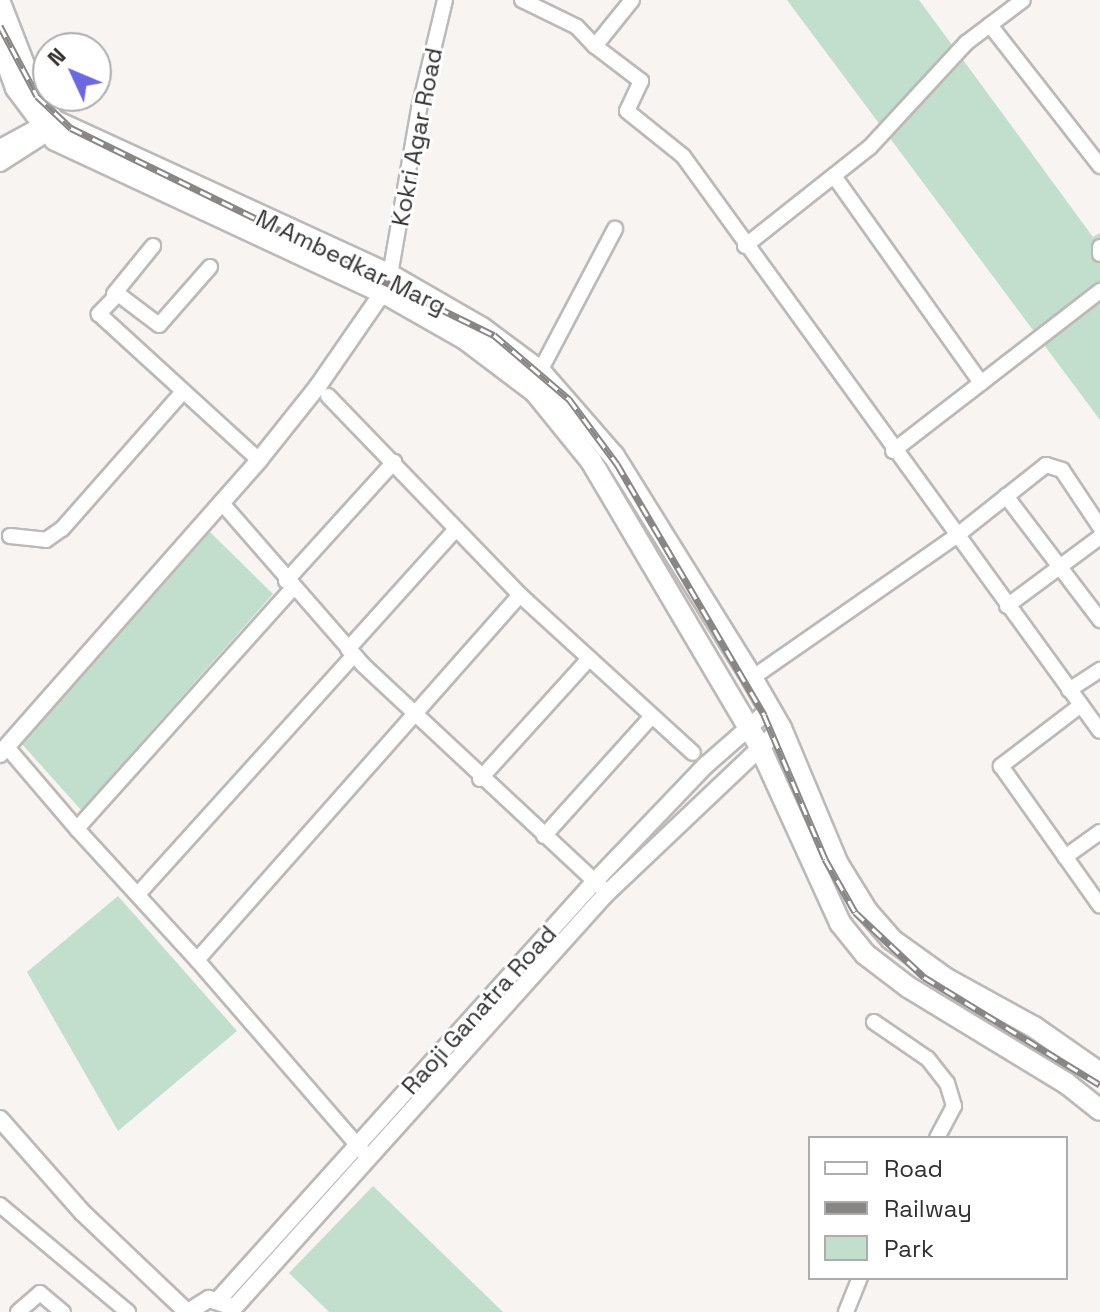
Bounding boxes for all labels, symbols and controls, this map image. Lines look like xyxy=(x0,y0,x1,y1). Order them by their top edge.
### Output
north arrow xyxy=(32,32,112,112)
text: N xyxy=(41,42,71,72)
street label: Kokri Agar Road xyxy=(386,45,448,229)
street label: M Ambedkar Marg xyxy=(251,203,451,321)
street label: Raoji Ganatra Road xyxy=(396,920,562,1100)
legend xyxy=(808,1136,1068,1280)
text: Road xyxy=(884,1153,943,1184)
text: Railway xyxy=(884,1193,972,1224)
text: Park xyxy=(884,1233,934,1264)

